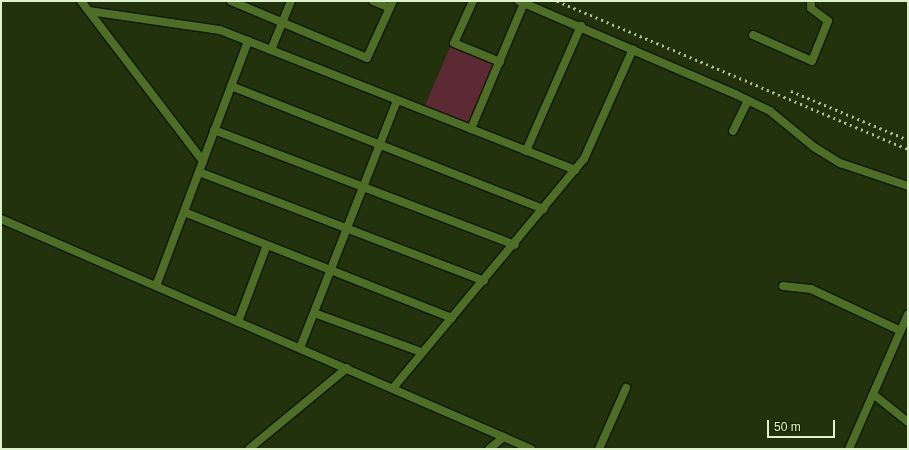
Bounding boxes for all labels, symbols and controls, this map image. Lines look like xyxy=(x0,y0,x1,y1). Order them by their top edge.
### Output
scale bar xyxy=(769,412,837,438)
text: 50 m xyxy=(774,420,801,434)

